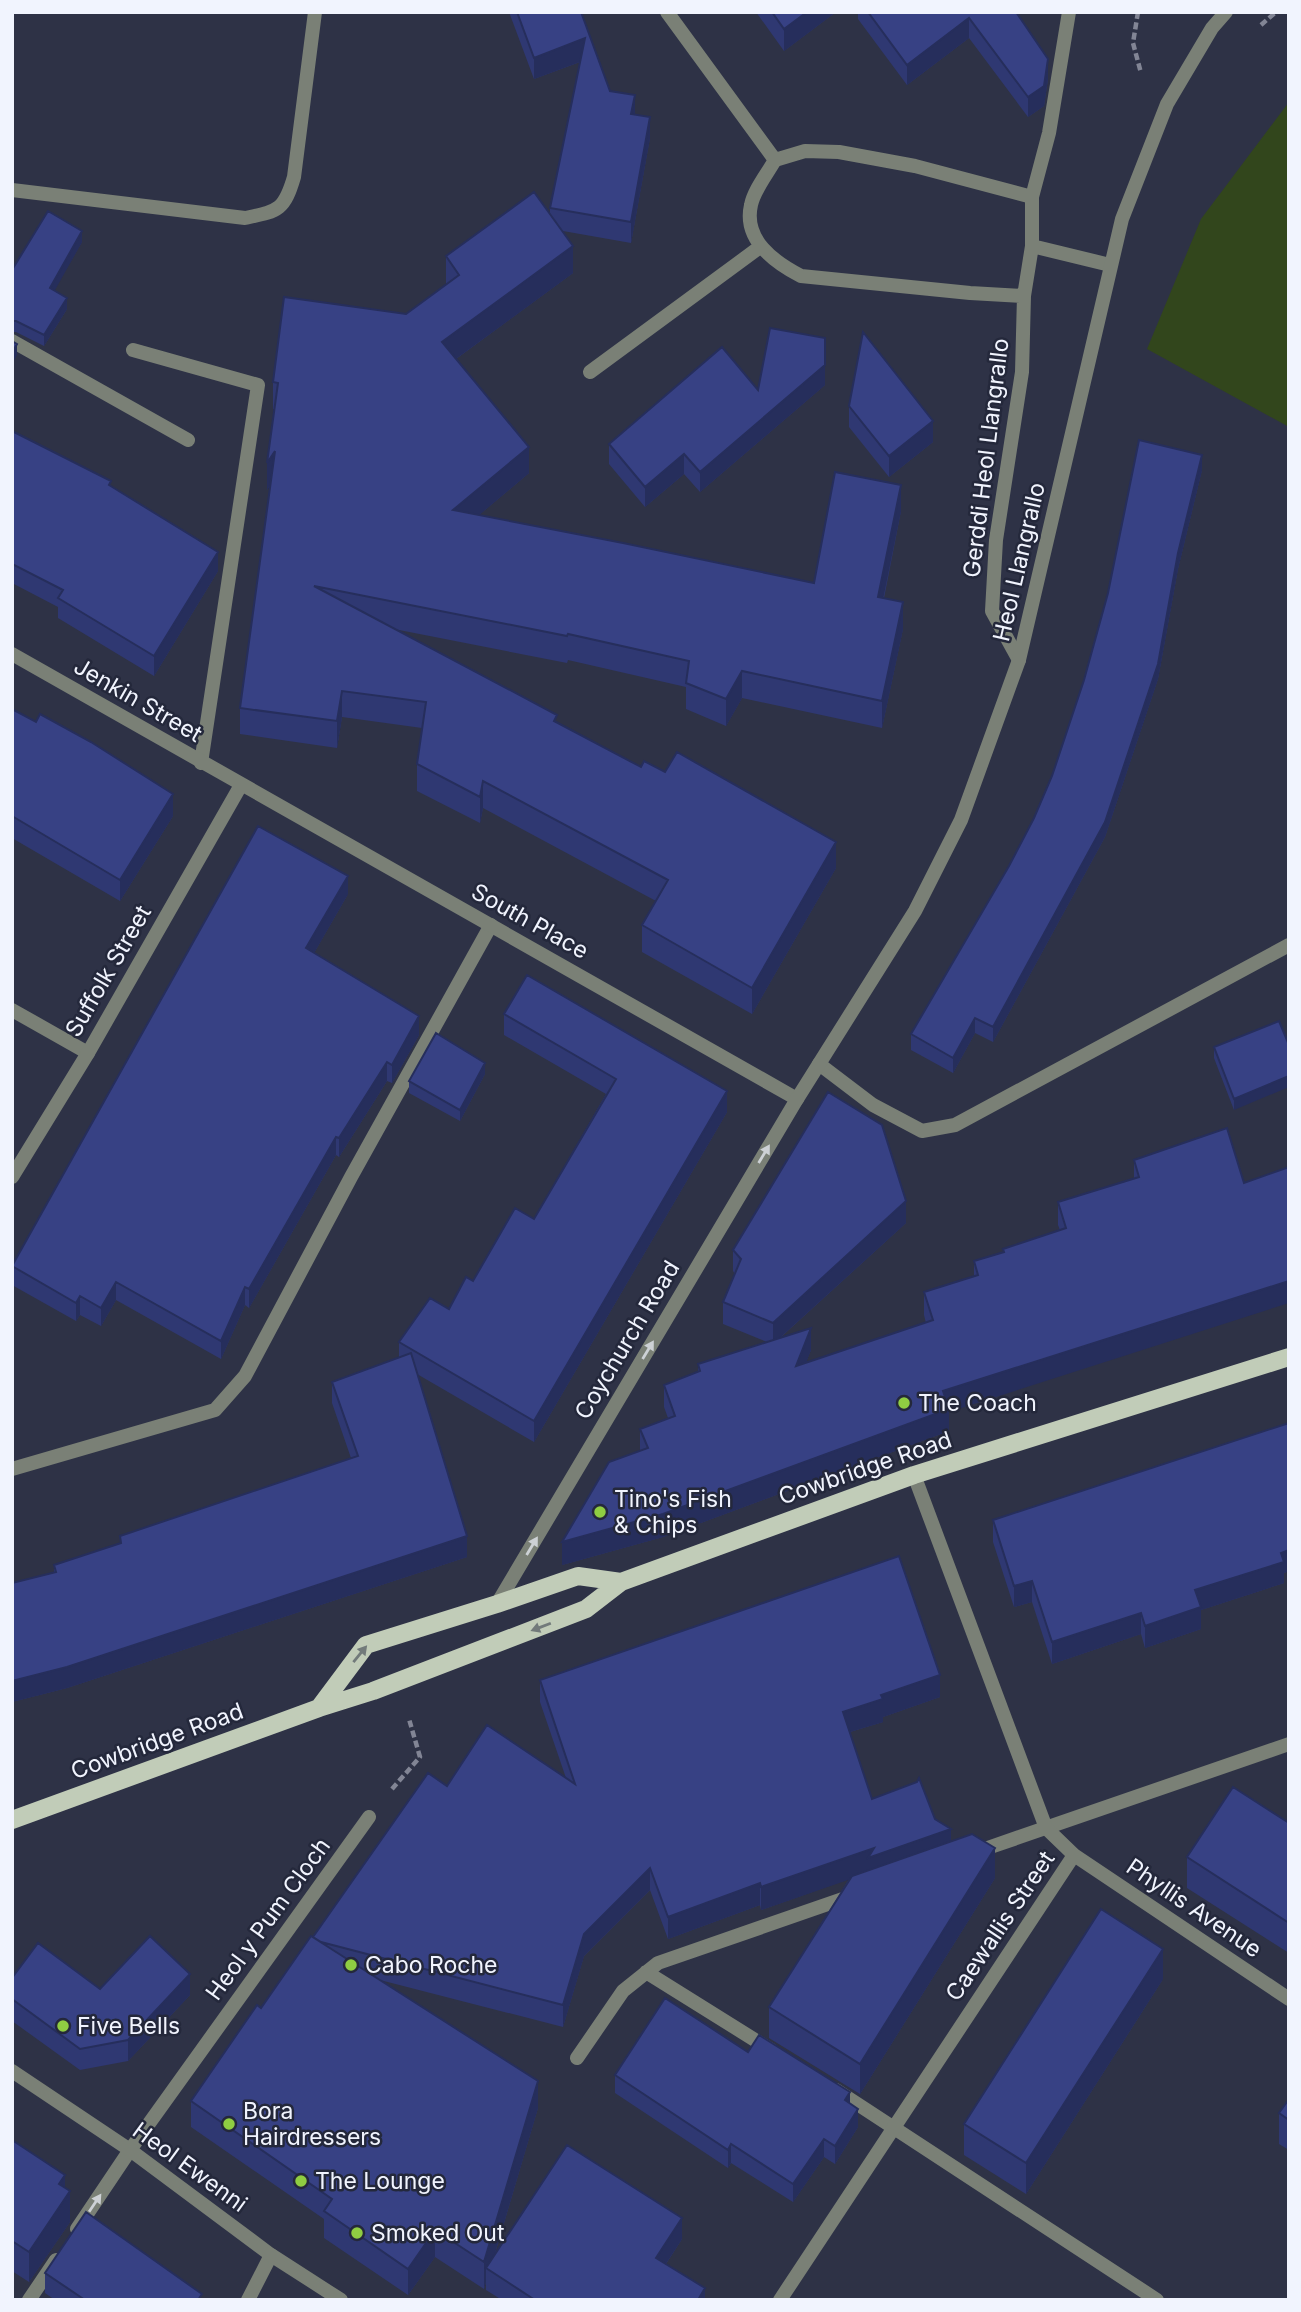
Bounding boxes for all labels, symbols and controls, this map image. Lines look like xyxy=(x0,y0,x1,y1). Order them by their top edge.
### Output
street label: Gerddi Heol Llangrallo xyxy=(957,337,1015,579)
street label: Heol Llangrallo xyxy=(987,480,1051,644)
street label: Jenkin Street xyxy=(69,652,207,748)
street label: South Place xyxy=(467,877,593,965)
street label: Suffolk Street xyxy=(59,900,157,1042)
one-way arrow xyxy=(758,1145,770,1164)
street label: Coychurch Road xyxy=(569,1256,685,1424)
one-way arrow xyxy=(642,1340,654,1359)
place label: The Coach xyxy=(918,1389,1037,1417)
marker: The Coach xyxy=(896,1395,912,1411)
street label: Cowbridge Road xyxy=(775,1425,955,1511)
place label: Tino's Fish & Chips xyxy=(614,1485,732,1539)
marker: Tino's Fish & Chips xyxy=(592,1504,608,1520)
one-way arrow xyxy=(526,1536,538,1555)
one-way arrow xyxy=(530,1621,551,1632)
one-way arrow xyxy=(352,1645,368,1663)
street label: Cowbridge Road xyxy=(67,1697,247,1785)
street label: Heol y Pum Cloch xyxy=(200,1832,336,2006)
street label: Caewallis Street xyxy=(940,1845,1061,2006)
street label: Phyllis Avenue xyxy=(1121,1852,1267,1964)
place label: Cabo Roche xyxy=(365,1951,497,1979)
marker: Cabo Roche xyxy=(343,1957,359,1973)
place label: Five Bells xyxy=(77,2012,180,2040)
marker: Five Bells xyxy=(55,2018,71,2034)
place label: Bora Hairdressers xyxy=(243,2097,381,2151)
street label: Heol Ewenni xyxy=(127,2116,253,2218)
marker: Bora Hairdressers xyxy=(221,2116,237,2132)
place label: The Lounge xyxy=(315,2167,445,2195)
marker: The Lounge xyxy=(293,2173,309,2189)
one-way arrow xyxy=(88,2193,101,2212)
place label: Smoked Out xyxy=(371,2219,505,2247)
marker: Smoked Out xyxy=(349,2225,365,2241)

